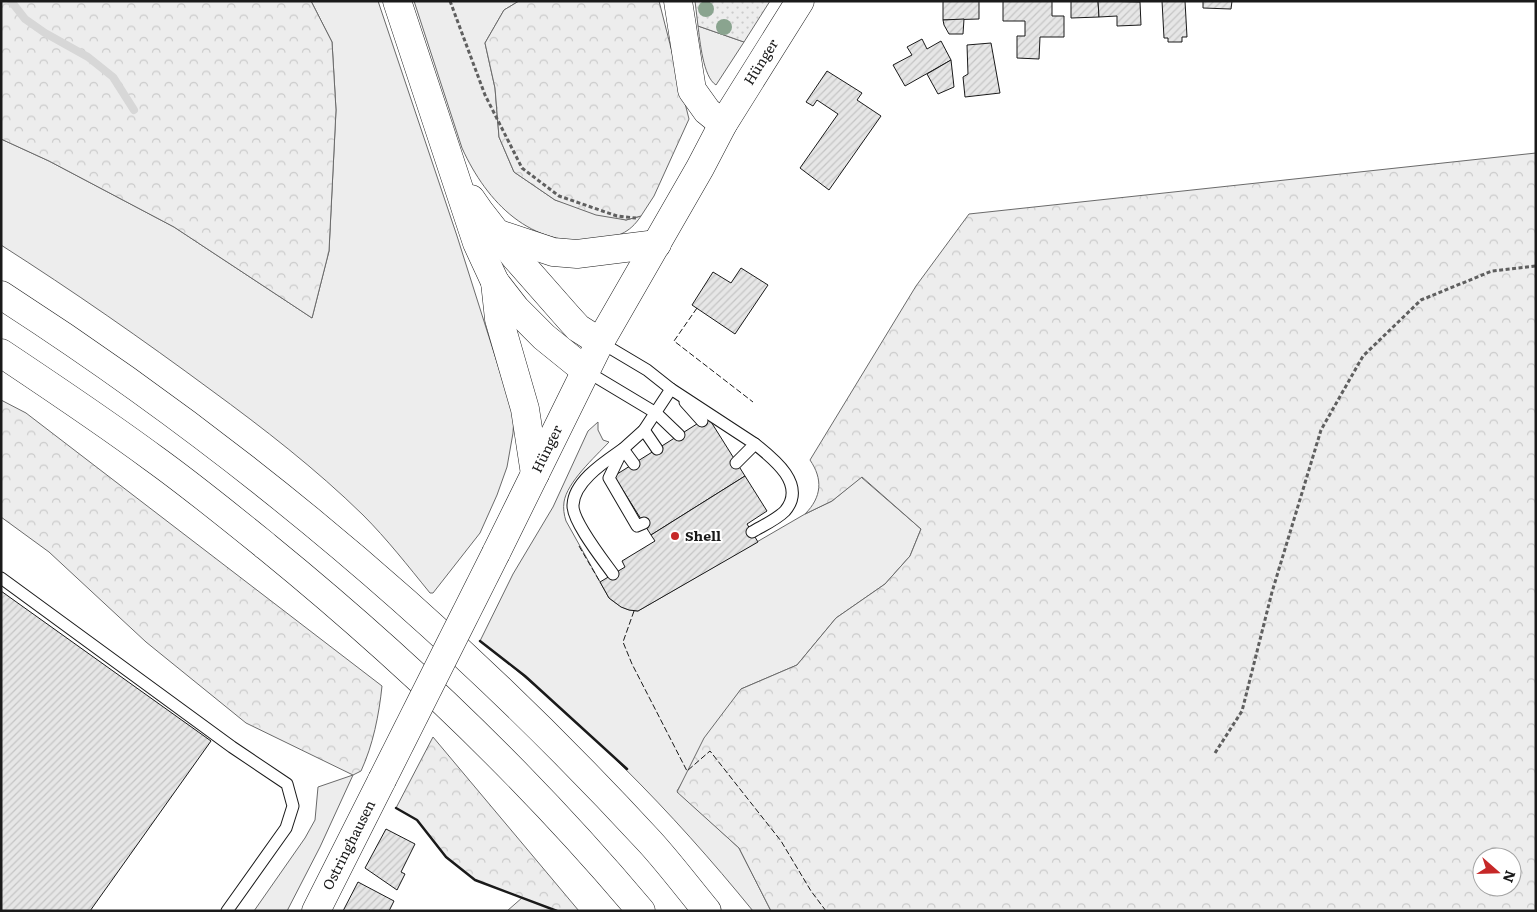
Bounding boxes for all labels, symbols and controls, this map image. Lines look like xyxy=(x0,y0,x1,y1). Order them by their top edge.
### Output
street label: Hünger xyxy=(738,34,782,88)
street label: Hünger xyxy=(526,421,566,476)
place label: Shell xyxy=(685,525,721,545)
marker: Shell xyxy=(669,530,681,542)
street label: Ostringhausen xyxy=(317,796,379,893)
north arrow xyxy=(1472,847,1522,897)
text: N xyxy=(1499,868,1522,886)

